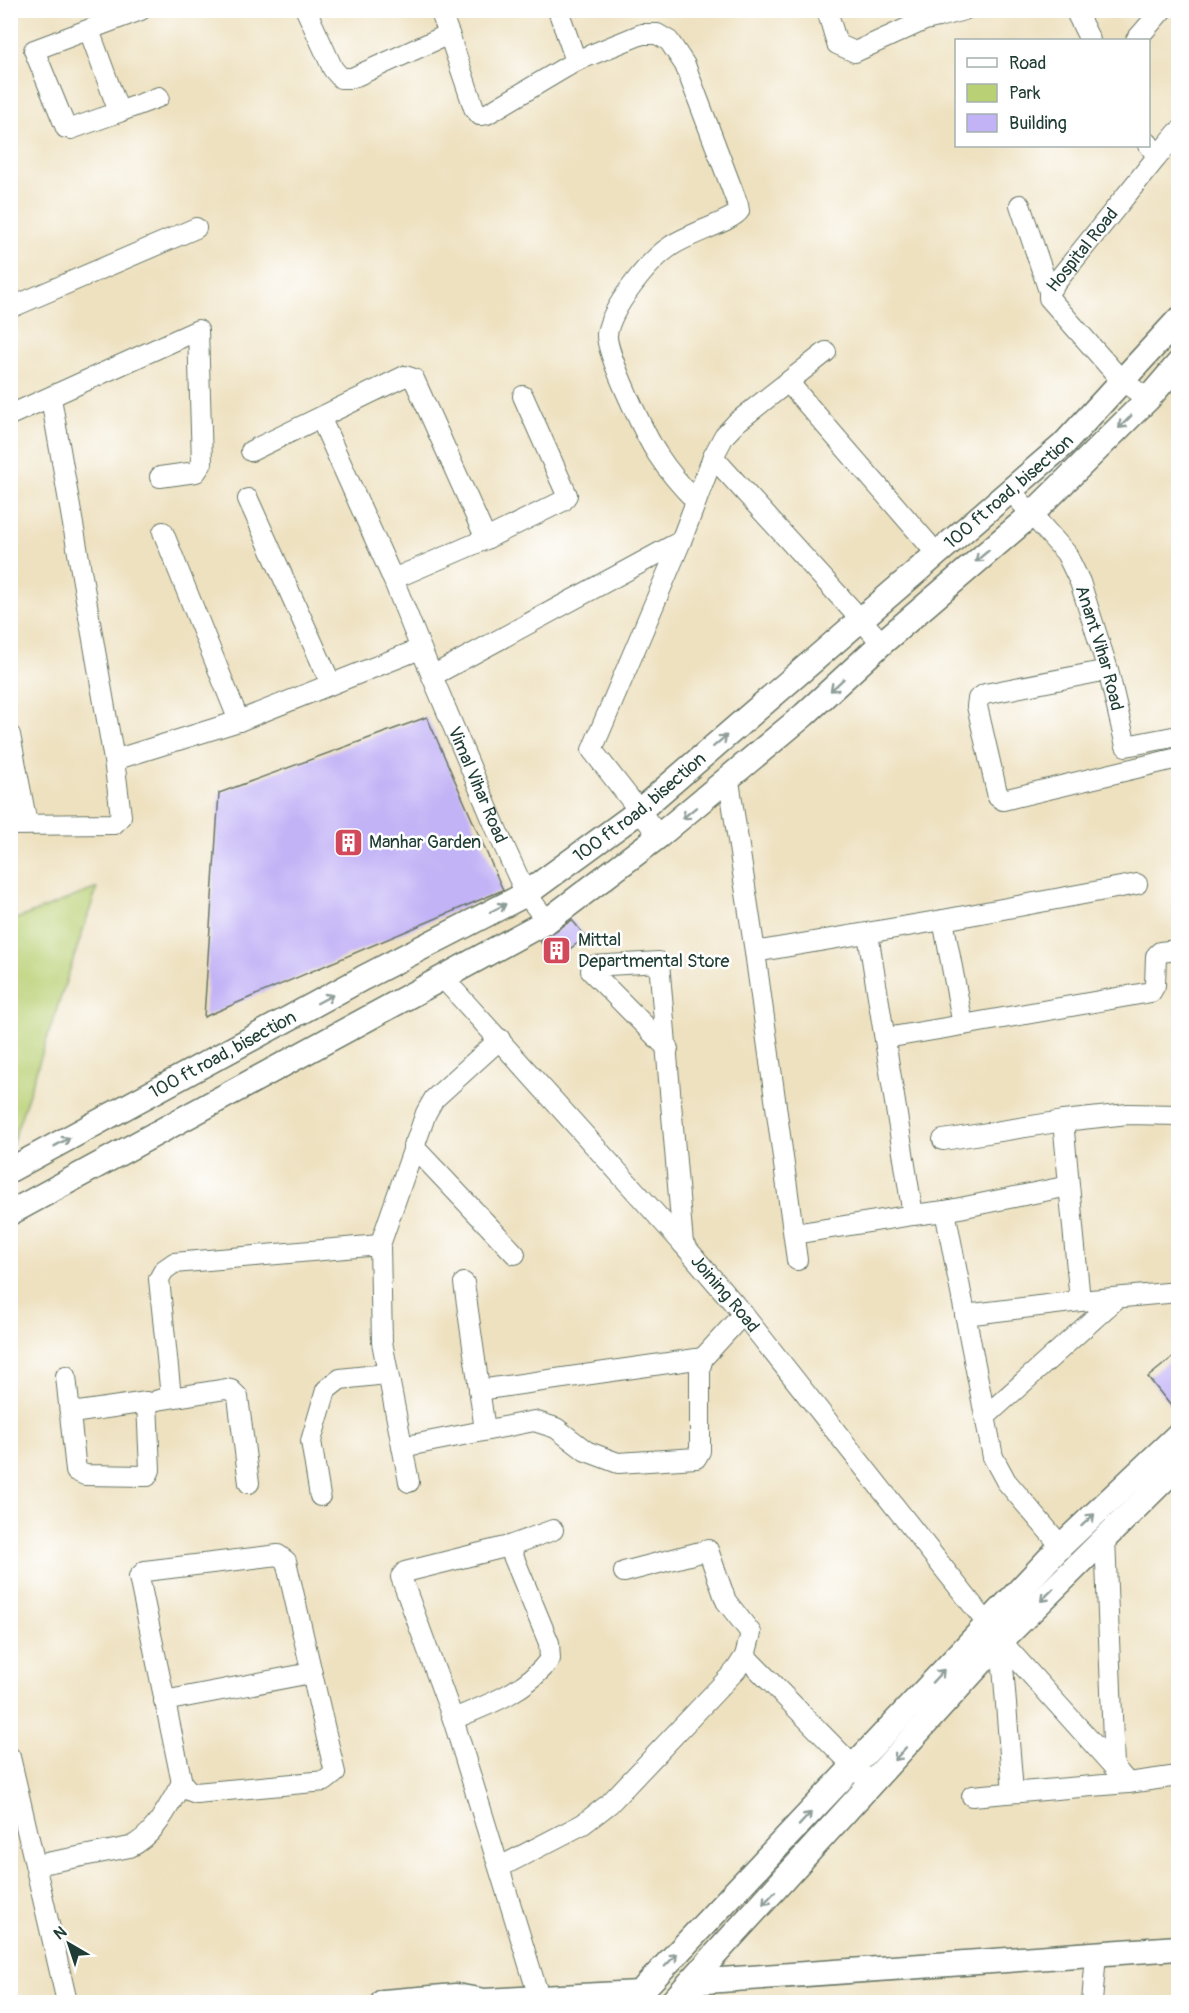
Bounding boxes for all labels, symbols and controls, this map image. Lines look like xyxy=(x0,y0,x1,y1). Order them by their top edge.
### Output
legend xyxy=(955,39,1150,147)
text: Road xyxy=(1009,52,1046,75)
text: Park xyxy=(1009,82,1041,105)
text: Building xyxy=(1009,112,1067,135)
street label: Hospital Road xyxy=(1042,203,1124,297)
one-way arrow xyxy=(1117,415,1132,430)
street label: 100 ft road, bisection xyxy=(940,430,1079,554)
one-way arrow xyxy=(974,549,990,562)
street label: Anant Vihar Road xyxy=(1070,583,1128,713)
one-way arrow xyxy=(829,678,844,692)
street label: Vimal Vihar Road xyxy=(443,723,512,847)
one-way arrow xyxy=(712,734,727,748)
street label: 100 ft road, bisection xyxy=(569,748,711,868)
one-way arrow xyxy=(681,806,697,819)
building icon: Manhar Garden xyxy=(332,826,364,858)
place label: Manhar Garden xyxy=(369,831,481,854)
one-way arrow xyxy=(489,902,507,914)
place label: Mittal Departmental Store xyxy=(578,929,730,973)
building icon: Mittal Departmental Store xyxy=(541,934,573,966)
one-way arrow xyxy=(316,993,334,1004)
street label: 100 ft road, bisection xyxy=(145,1006,300,1104)
one-way arrow xyxy=(52,1136,70,1147)
street label: Joining Road xyxy=(685,1250,764,1338)
one-way arrow xyxy=(1080,1514,1095,1528)
one-way arrow xyxy=(1039,1588,1054,1602)
one-way arrow xyxy=(931,1668,945,1683)
one-way arrow xyxy=(893,1746,907,1761)
one-way arrow xyxy=(798,1812,812,1827)
one-way arrow xyxy=(762,1890,776,1905)
north arrow xyxy=(39,1914,99,1974)
text: N xyxy=(50,1922,71,1944)
one-way arrow xyxy=(663,1952,678,1967)

